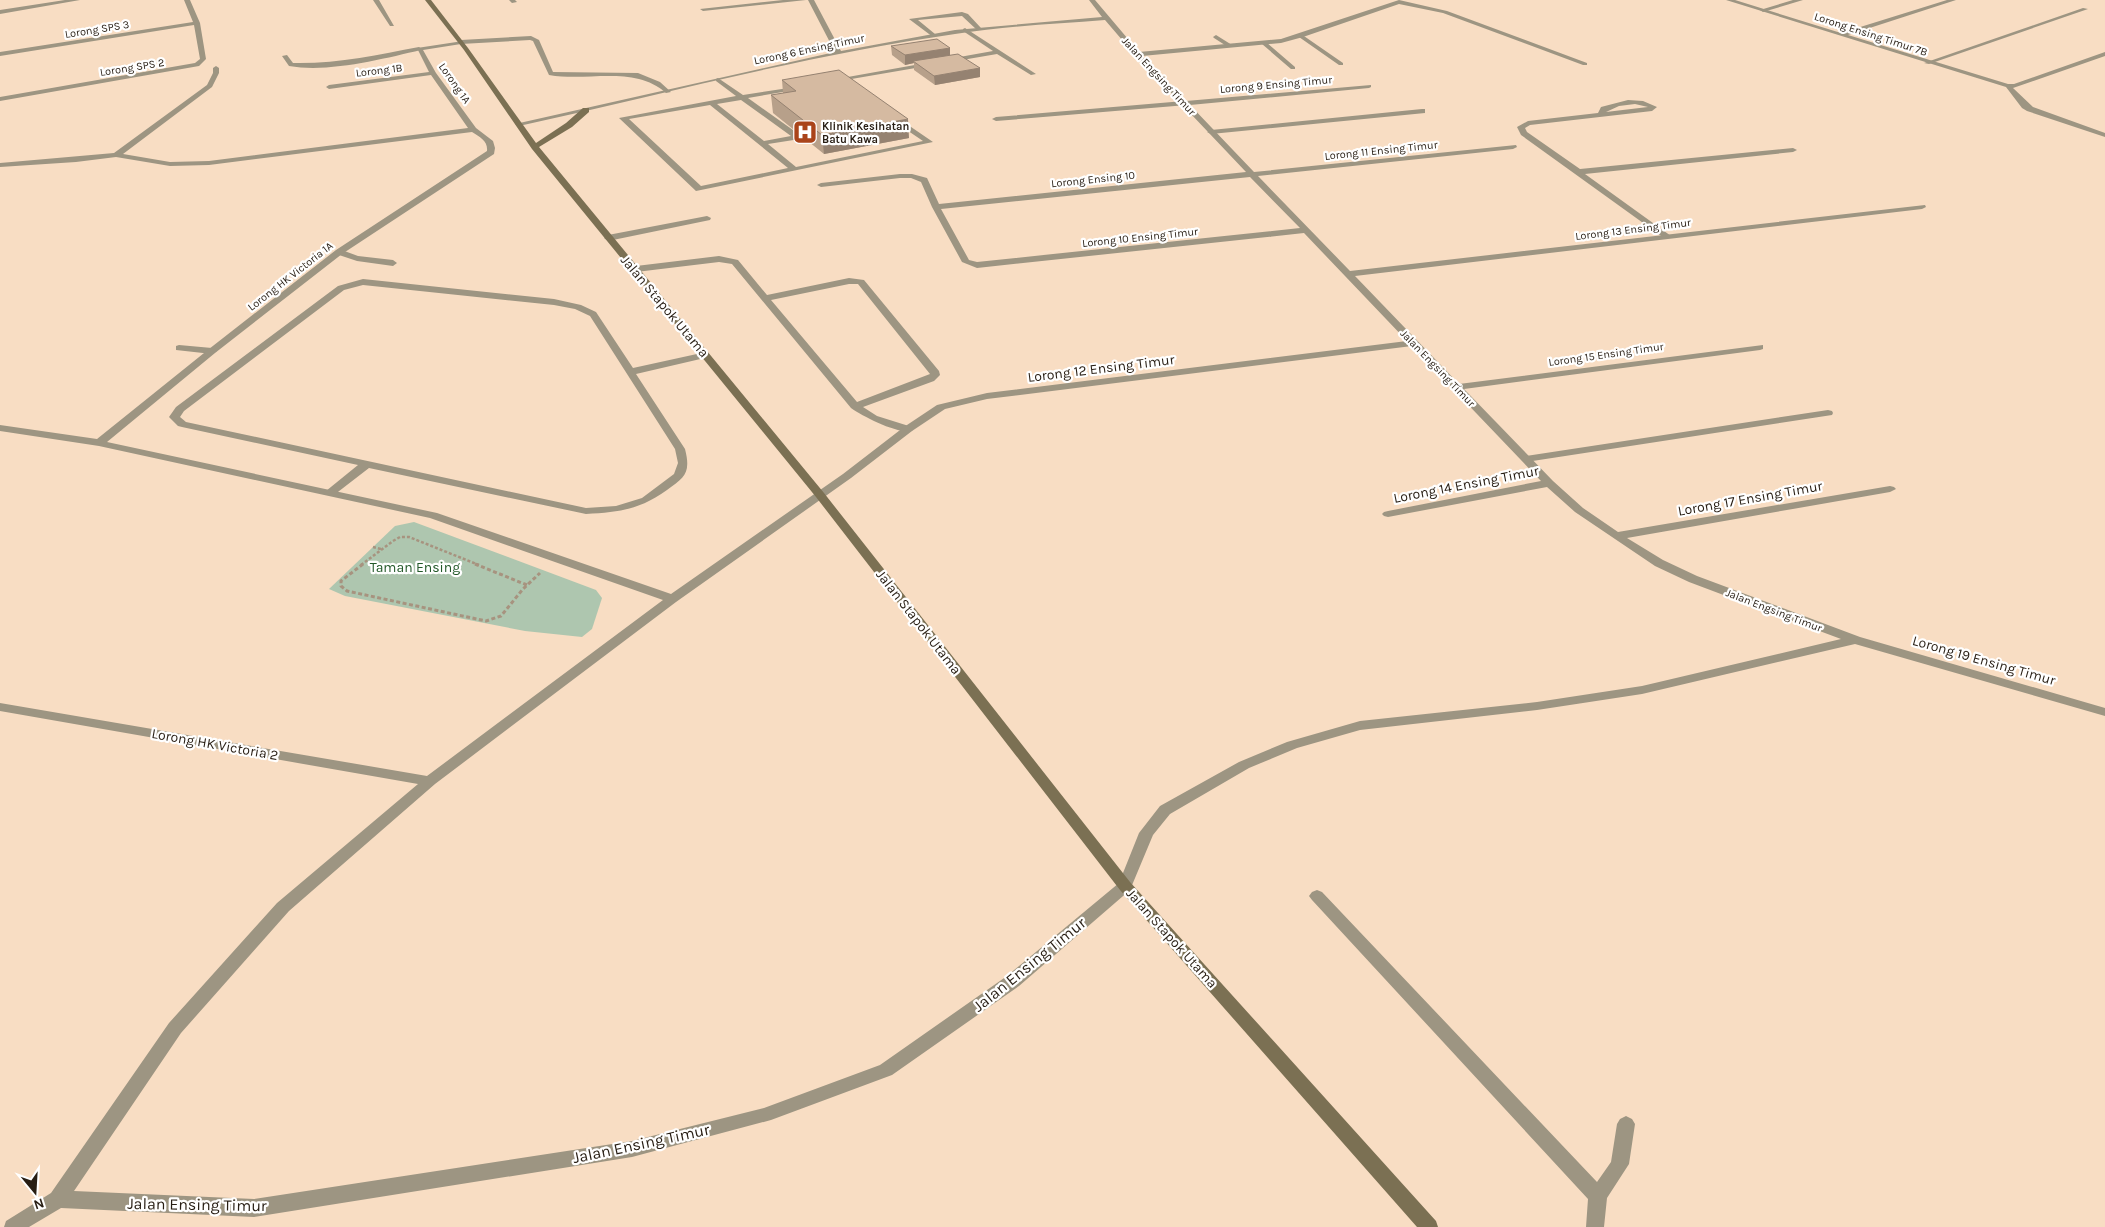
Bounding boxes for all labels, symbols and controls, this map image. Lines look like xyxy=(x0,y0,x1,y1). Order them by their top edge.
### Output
street label: Lorong Ensing Timur 7B xyxy=(1813,10,1929,59)
street label: Lorong SPS 3 xyxy=(64,18,130,41)
street label: Lorong 6 Ensing Timur xyxy=(753,31,866,68)
street label: Jalan Engsing Timur xyxy=(1119,35,1198,118)
street label: Lorong SPS 2 xyxy=(99,56,165,79)
street label: Lorong 1A xyxy=(436,60,474,107)
street label: Lorong 1B xyxy=(355,61,403,80)
street label: Lorong 9 Ensing Timur xyxy=(1219,73,1333,96)
hospital icon: Klinik Kesihatan Batu Kawa xyxy=(792,119,818,145)
place label: Klinik Kesihatan Batu Kawa xyxy=(822,120,909,146)
street label: Lorong 11 Ensing Timur xyxy=(1324,138,1438,163)
street label: Lorong Ensing 10 xyxy=(1051,169,1136,190)
street label: Lorong 13 Ensing Timur xyxy=(1574,216,1692,243)
street label: Lorong 10 Ensing Timur xyxy=(1081,225,1199,250)
street label: Lorong HK Victoria 1A xyxy=(245,239,336,314)
street label: Jalan Stapok Utama xyxy=(617,252,712,361)
street label: Jalan Engsing Timur xyxy=(1397,327,1478,410)
street label: Lorong 15 Ensing Timur xyxy=(1548,340,1664,369)
street label: Lorong 12 Ensing Timur xyxy=(1027,351,1176,386)
street label: Lorong 14 Ensing Timur xyxy=(1392,462,1541,507)
street label: Lorong 17 Ensing Timur xyxy=(1676,477,1825,520)
park label: Taman Ensing xyxy=(370,559,460,576)
street label: Jalan Stapok Utama xyxy=(872,567,965,678)
street label: Jalan Engsing Timur xyxy=(1724,586,1824,635)
street label: Lorong 19 Ensing Timur xyxy=(1910,632,2058,689)
street label: Lorong HK Victoria 2 xyxy=(150,725,280,764)
street label: Jalan Stapok Utama xyxy=(1122,885,1221,992)
street label: Jalan Ensing Timur xyxy=(969,913,1090,1016)
street label: Jalan Ensing Timur xyxy=(571,1120,712,1167)
north arrow xyxy=(10,1167,60,1217)
text: N xyxy=(31,1194,46,1214)
street label: Jalan Ensing Timur xyxy=(127,1194,267,1215)

